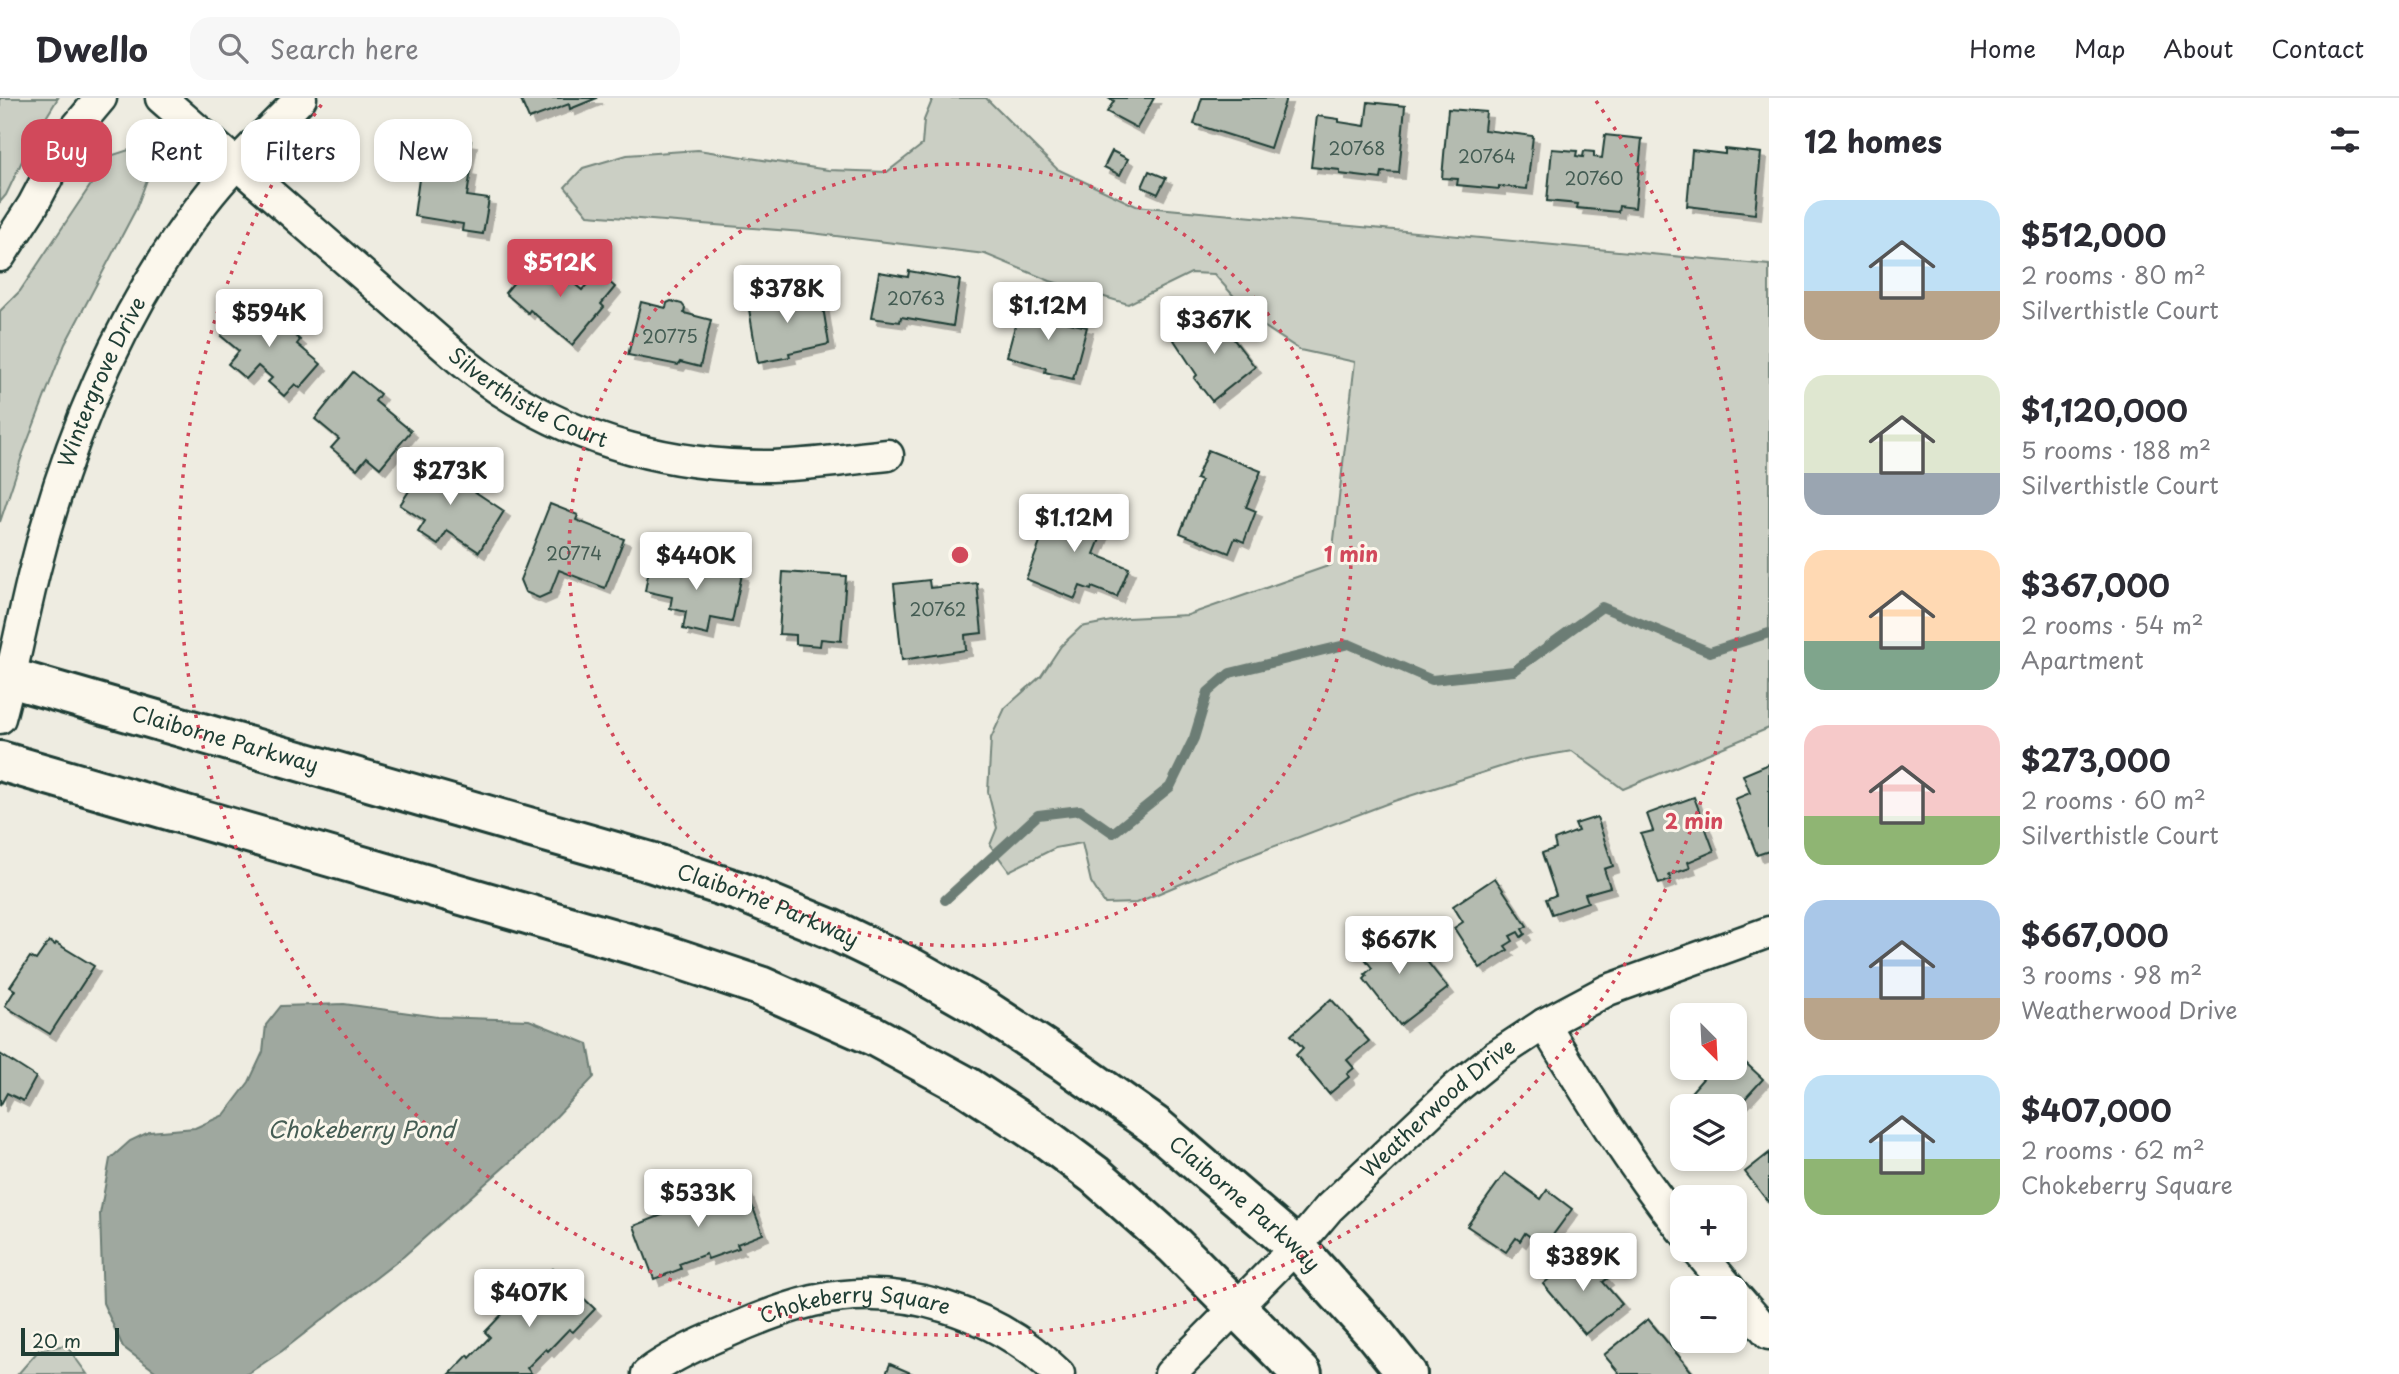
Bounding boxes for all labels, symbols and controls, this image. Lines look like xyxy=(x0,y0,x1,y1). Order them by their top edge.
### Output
search box xyxy=(190,17,680,80)
text: Dwello xyxy=(35,23,148,73)
icon: search xyxy=(214,29,252,67)
text: Search here xyxy=(270,29,419,68)
text: Home xyxy=(1969,30,2036,66)
text: Map xyxy=(2074,30,2125,66)
text: About xyxy=(2163,30,2233,66)
text: Contact xyxy=(2271,30,2364,66)
text: 12 homes xyxy=(1804,118,1942,163)
chip: Buy xyxy=(21,119,112,182)
chip: Rent xyxy=(126,119,227,182)
chip: Filters xyxy=(241,119,360,182)
chip: New xyxy=(374,119,472,182)
icon: filters xyxy=(2326,121,2364,159)
house number: 20768 xyxy=(1329,134,1385,161)
house number: 20764 xyxy=(1458,142,1516,169)
house number: 20760 xyxy=(1565,164,1624,191)
text: $512,000 xyxy=(2021,212,2166,257)
icon: home xyxy=(1860,228,1944,312)
pin: $512K xyxy=(511,240,609,299)
text: $512K xyxy=(523,244,597,279)
text: 2 rooms · 80 m² xyxy=(2021,257,2206,292)
pin: $378K xyxy=(738,266,836,325)
text: $378K xyxy=(750,270,824,305)
pin: $1.12M xyxy=(991,282,1105,342)
house number: 20763 xyxy=(887,284,945,311)
text: $1.12M xyxy=(1009,287,1087,322)
pin: $594K xyxy=(220,289,318,349)
street label: Wintergrove Drive xyxy=(48,290,152,471)
text: Silverthistle Court xyxy=(2021,292,2219,327)
text: $594K xyxy=(232,294,306,329)
pin: $367K xyxy=(1165,296,1263,356)
text: $367K xyxy=(1176,301,1252,336)
house number: 20775 xyxy=(642,322,698,349)
street label: Silverthistle Court xyxy=(442,339,613,455)
text: $1,120,000 xyxy=(2021,387,2188,432)
icon: home xyxy=(1860,403,1944,487)
text: 5 rooms · 188 m² xyxy=(2021,432,2211,467)
pin: $273K xyxy=(401,448,499,507)
text: $273K xyxy=(413,452,487,487)
text: Silverthistle Court xyxy=(2021,467,2219,502)
pin: $1.12M xyxy=(1017,494,1131,554)
text: $1.12M xyxy=(1035,499,1113,534)
pin: $440K xyxy=(647,532,745,592)
text: $440K xyxy=(656,537,736,572)
text: 1 min xyxy=(1324,537,1378,569)
house number: 20774 xyxy=(546,539,602,566)
centre of rings xyxy=(948,543,972,567)
text: $367,000 xyxy=(2021,562,2170,607)
icon: home xyxy=(1860,578,1944,662)
house number: 20762 xyxy=(910,595,966,622)
text: 2 rooms · 54 m² xyxy=(2021,607,2204,642)
text: Apartment xyxy=(2021,642,2144,677)
street label: Claiborne Parkway xyxy=(128,696,322,780)
text: $273,000 xyxy=(2021,737,2170,782)
icon: home xyxy=(1860,753,1944,837)
text: 2 rooms · 60 m² xyxy=(2021,782,2206,817)
text: 2 min xyxy=(1665,804,1723,836)
text: Silverthistle Court xyxy=(2021,817,2219,852)
street label: Claiborne Parkway xyxy=(673,854,865,954)
text: $667,000 xyxy=(2021,912,2169,957)
pin: $667K xyxy=(1350,916,1448,976)
text: $667K xyxy=(1361,921,1437,956)
icon: home xyxy=(1860,928,1944,1012)
text: 3 rooms · 98 m² xyxy=(2021,957,2202,992)
text: Weatherwood Drive xyxy=(2021,992,2237,1027)
north arrow xyxy=(1670,1003,1746,1080)
map controls xyxy=(1670,1003,1747,1353)
street label: Weatherwood Drive xyxy=(1352,1029,1521,1184)
text: $407,000 xyxy=(2021,1087,2172,1132)
button: layers xyxy=(1670,1094,1747,1171)
icon: home xyxy=(1860,1103,1944,1187)
water label: Chokeberry Pond xyxy=(267,1111,458,1146)
street label: Claiborne Parkway xyxy=(1163,1127,1329,1278)
text: 2 rooms · 62 m² xyxy=(2021,1132,2205,1167)
text: Chokeberry Square xyxy=(2021,1167,2233,1202)
pin: $533K xyxy=(649,1170,747,1229)
text: $533K xyxy=(660,1174,736,1209)
button: + xyxy=(1670,1185,1747,1262)
pin: $389K xyxy=(1534,1234,1632,1293)
text: $389K xyxy=(1546,1238,1620,1273)
pin: $407K xyxy=(480,1270,578,1329)
text: $407K xyxy=(490,1274,568,1309)
button: − xyxy=(1670,1276,1747,1353)
street label: Chokeberry Square xyxy=(755,1277,955,1331)
scale bar xyxy=(21,1325,119,1357)
text: 20 m xyxy=(32,1326,81,1354)

